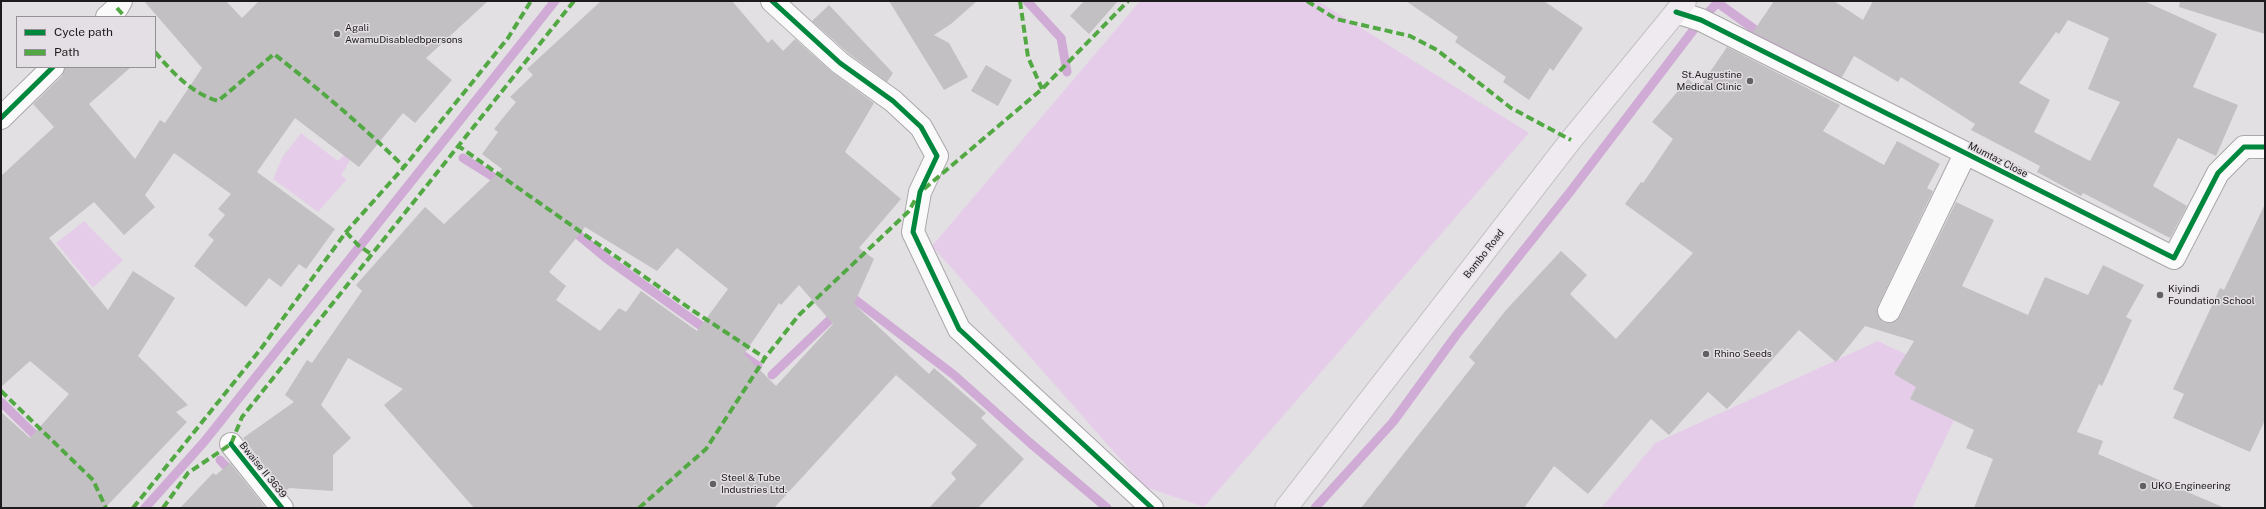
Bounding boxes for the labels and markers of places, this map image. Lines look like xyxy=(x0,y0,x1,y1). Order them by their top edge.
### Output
place label: Agali AwamuDisabledbpersons xyxy=(345,22,463,46)
marker: Agali AwamuDisabledbpersons xyxy=(332,29,342,39)
place label: St.Augustine Medical Clinic xyxy=(1677,69,1742,92)
marker: St.Augustine Medical Clinic xyxy=(1745,76,1755,86)
place label: Kiyindi Foundation School xyxy=(2168,283,2255,306)
marker: Kiyindi Foundation School xyxy=(2155,290,2165,300)
place label: Rhino Seeds xyxy=(1714,348,1772,360)
marker: Rhino Seeds xyxy=(1701,349,1711,359)
place label: Steel & Tube Industries Ltd. xyxy=(721,472,787,496)
marker: Steel & Tube Industries Ltd. xyxy=(708,479,718,489)
place label: UKO Engineering xyxy=(2151,480,2231,492)
marker: UKO Engineering xyxy=(2138,481,2148,491)

